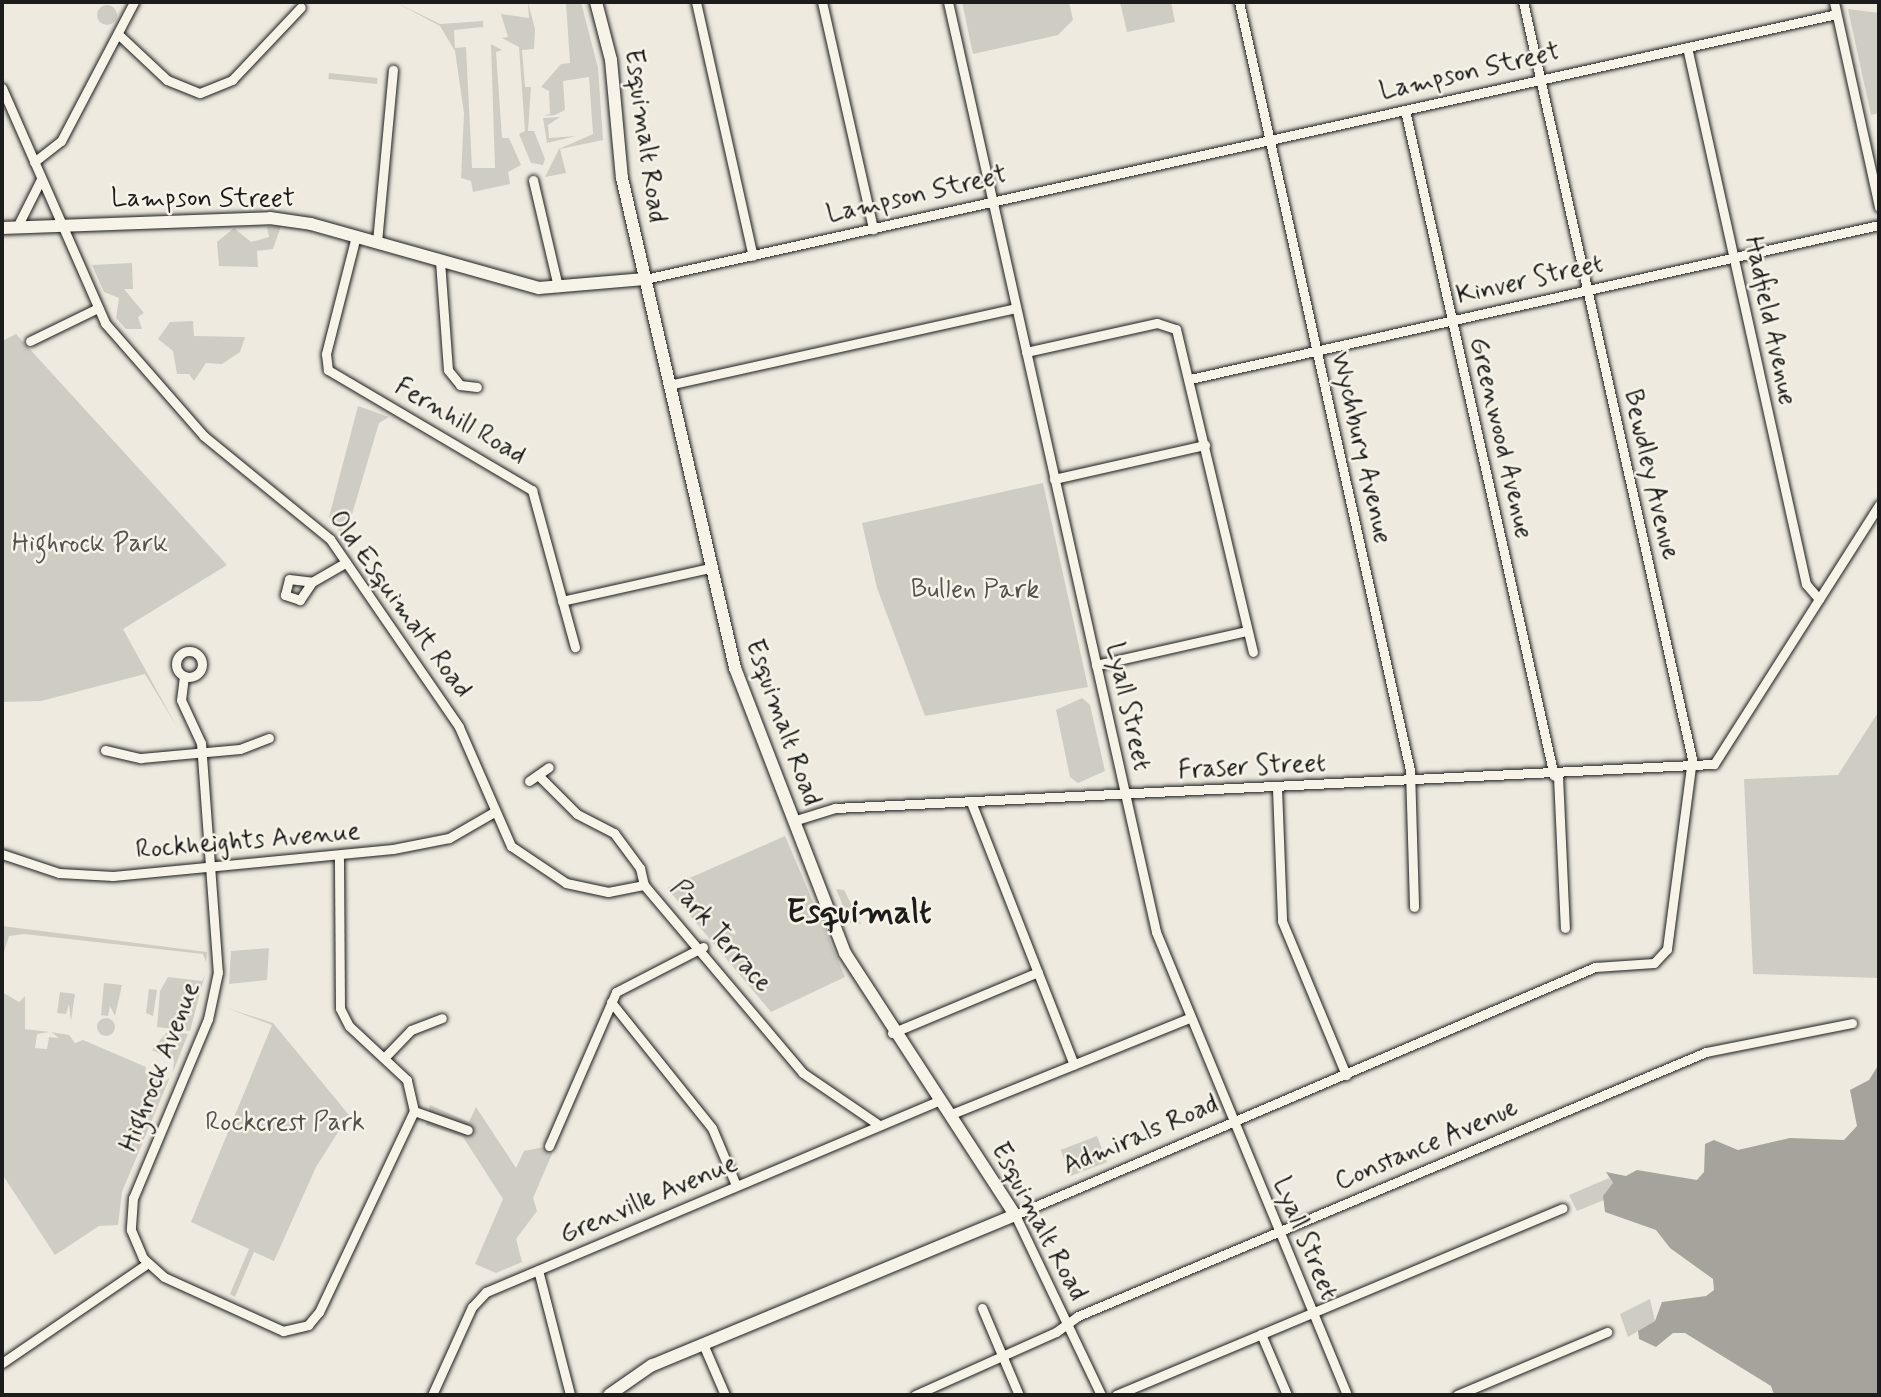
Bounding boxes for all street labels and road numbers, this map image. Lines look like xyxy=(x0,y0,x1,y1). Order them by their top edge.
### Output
street label: Lampson Street xyxy=(1378,37,1562,109)
street label: Esquimalt Road xyxy=(616,48,672,224)
street label: Lampson Street xyxy=(825,160,1009,232)
street label: Lampson Street xyxy=(112,184,294,216)
street label: Hadfield Avenue xyxy=(1735,231,1803,411)
street label: Kinver Street xyxy=(1452,248,1608,314)
street label: Greenwood Avenue xyxy=(1461,332,1539,544)
street label: Wychbury Avenue xyxy=(1322,348,1398,548)
street label: Fernhill Road xyxy=(389,372,531,472)
street label: Bewdley Avenue xyxy=(1615,384,1685,566)
street label: Old Esquimalt Road xyxy=(322,508,476,702)
street label: Esquimalt Road xyxy=(738,636,826,810)
street label: Lyall Street xyxy=(1097,638,1157,776)
street label: Fraser Street xyxy=(1175,748,1329,788)
street label: Rockheights Avenue xyxy=(138,817,358,867)
street label: Park Terrace xyxy=(662,874,778,1000)
street label: Highrock Avenue xyxy=(114,977,208,1157)
street label: Admirals Road xyxy=(1059,1090,1223,1182)
street label: Constance Avenue xyxy=(1329,1093,1525,1199)
street label: Esquimalt Road xyxy=(984,1138,1092,1306)
street label: Grenville Avenue xyxy=(556,1149,742,1251)
street label: Lyall Street xyxy=(1263,1171,1345,1307)

